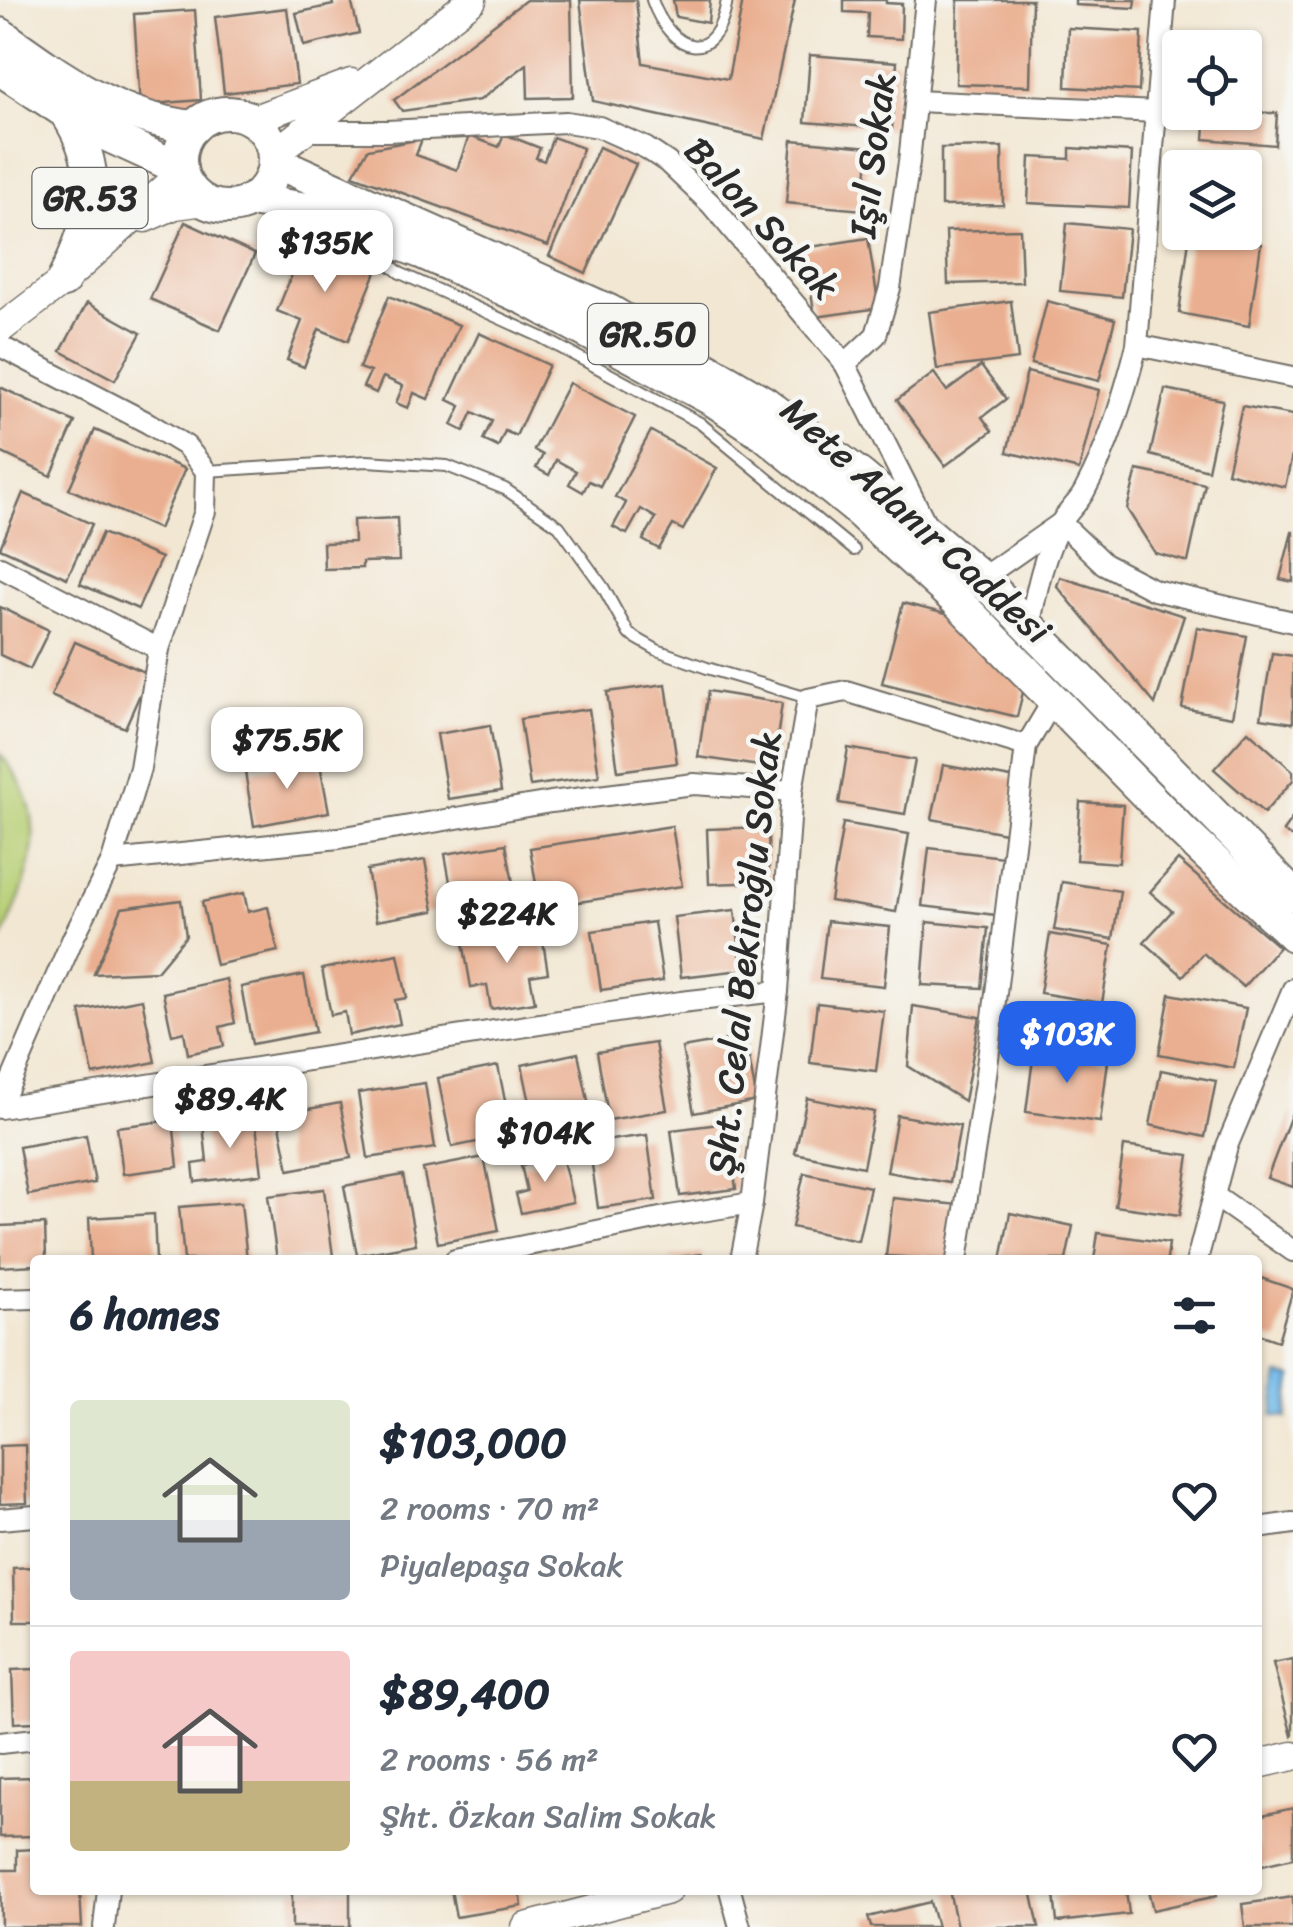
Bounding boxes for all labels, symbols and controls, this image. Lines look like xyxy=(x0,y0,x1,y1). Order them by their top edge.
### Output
map controls xyxy=(1162,30,1262,250)
button: locate xyxy=(1162,30,1262,130)
street label: Işıl Sokak xyxy=(829,68,916,243)
street label: Balon Sokak xyxy=(667,120,857,317)
button: layers xyxy=(1162,150,1262,250)
road number: GR.53 xyxy=(32,168,148,228)
pin: $135K xyxy=(255,210,395,295)
text: $135K xyxy=(279,214,371,271)
road number: GR.50 xyxy=(588,304,708,364)
street label: Mete Adanır Caddesi xyxy=(764,379,1068,663)
pin: $75.5K xyxy=(206,707,368,792)
text: $75.5K xyxy=(233,711,341,768)
street label: Şht. Celal Bekiroğlu Sokak xyxy=(688,727,801,1179)
pin: $224K xyxy=(437,881,577,966)
text: $224K xyxy=(458,885,556,942)
pin: $103K xyxy=(997,1001,1137,1086)
text: $103K xyxy=(1021,1005,1113,1062)
pin: $89.4K xyxy=(149,1066,311,1151)
text: $89.4K xyxy=(175,1070,285,1127)
pin: $104K xyxy=(475,1100,615,1185)
text: $104K xyxy=(498,1104,592,1161)
text: 6 homes xyxy=(70,1278,219,1352)
icon: filters xyxy=(1167,1288,1222,1343)
text: $103,000 xyxy=(380,1406,567,1480)
icon: home xyxy=(150,1440,270,1560)
icon: heart xyxy=(1167,1473,1222,1528)
text: 2 rooms · 70 m² xyxy=(380,1480,599,1537)
text: Piyalepaşa Sokak xyxy=(380,1537,624,1594)
text: $89,400 xyxy=(380,1657,550,1731)
icon: home xyxy=(150,1691,270,1811)
icon: heart xyxy=(1167,1724,1222,1779)
text: 2 rooms · 56 m² xyxy=(380,1731,599,1788)
text: Şht. Özkan Salim Sokak xyxy=(380,1788,717,1845)

